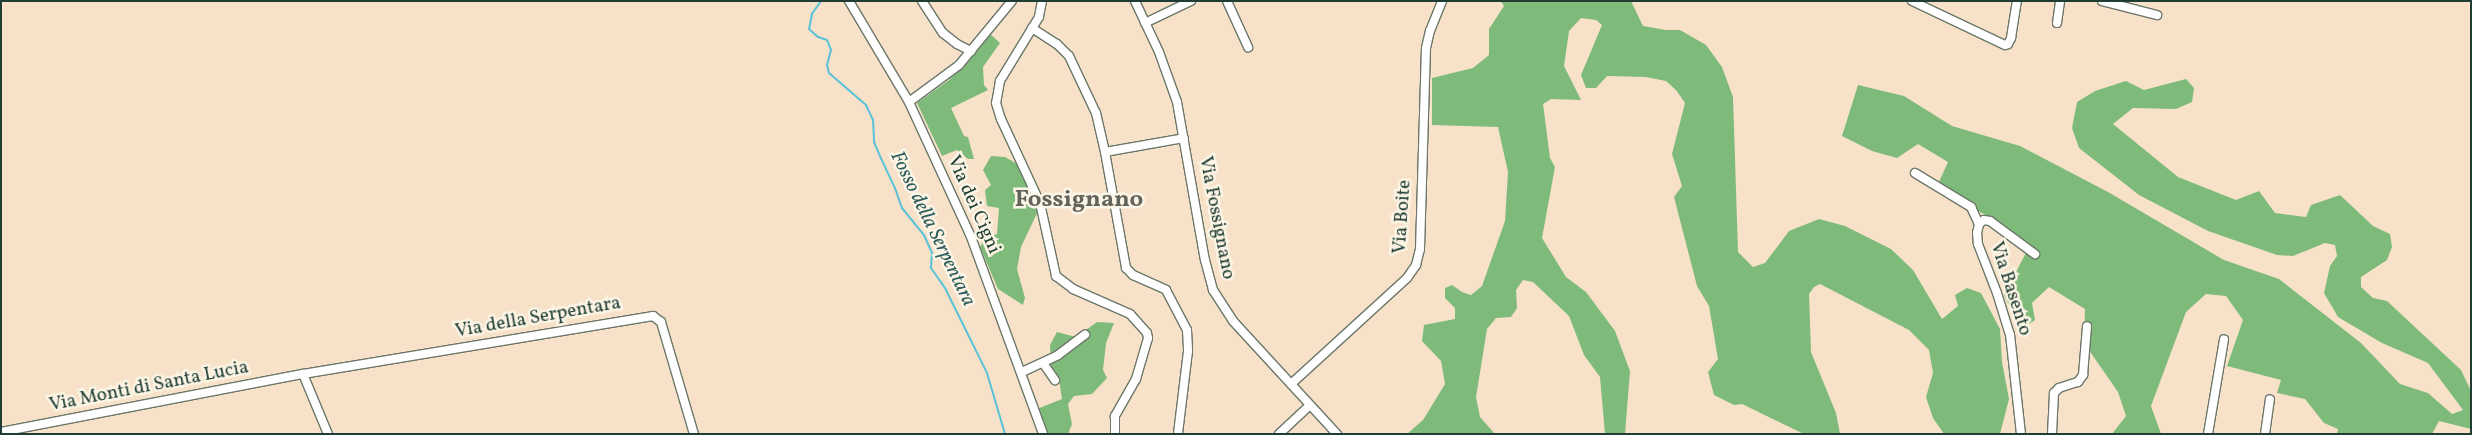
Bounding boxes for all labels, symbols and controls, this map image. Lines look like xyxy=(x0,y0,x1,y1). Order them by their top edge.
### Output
water label: Fosso della Serpentara xyxy=(884,147,980,311)
street label: Via dei Cigni xyxy=(941,152,1005,258)
street label: Via Fossignano xyxy=(1193,155,1239,281)
street label: Via Boite xyxy=(1389,179,1417,255)
district label: Fossignano xyxy=(1015,187,1143,215)
street label: Via Basento xyxy=(1984,239,2036,339)
street label: Via della Serpentara xyxy=(453,292,623,344)
street label: Via Monti di Santa Lucia xyxy=(47,356,251,418)

